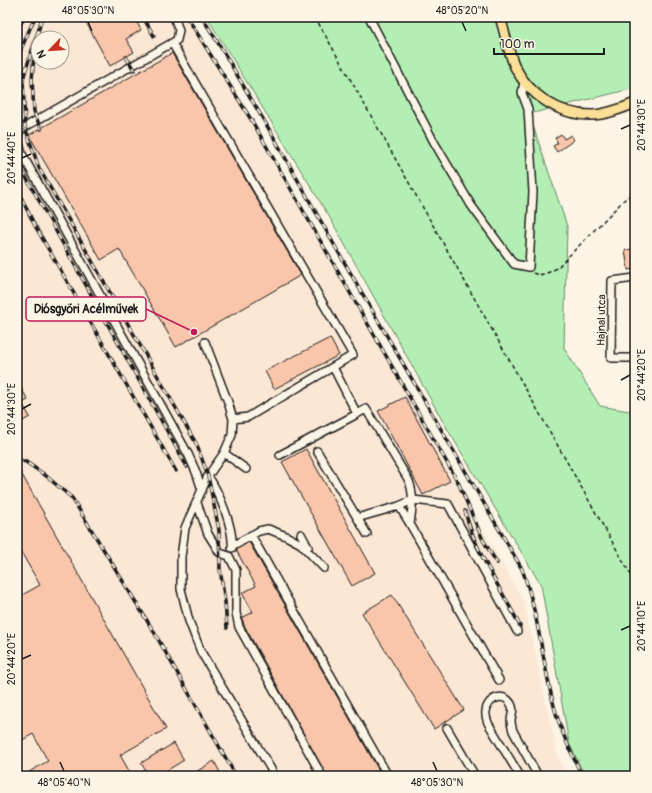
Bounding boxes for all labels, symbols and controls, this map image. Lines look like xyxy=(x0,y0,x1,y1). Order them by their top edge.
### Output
text: 48°05'30"N xyxy=(62,5,115,17)
text: 48°05'20"N xyxy=(436,5,489,17)
north arrow xyxy=(30,30,70,70)
scale bar xyxy=(494,30,604,56)
text: 100 m xyxy=(500,37,535,52)
text: N xyxy=(34,47,49,60)
text: 20°44'30"E xyxy=(636,99,648,151)
text: 20°44'40"E xyxy=(6,132,18,184)
street label: Hajnal utca xyxy=(595,294,608,346)
callout: Diósgyőri Acélművek xyxy=(26,297,146,321)
text: Diósgyőri Acélművek xyxy=(34,302,139,317)
text: 20°44'20"E xyxy=(636,349,648,401)
text: 20°44'30"E xyxy=(6,383,18,435)
text: 20°44'10"E xyxy=(636,601,648,651)
text: 20°44'20"E xyxy=(6,633,18,685)
text: 48°05'40"N xyxy=(38,777,91,789)
text: 48°05'30"N xyxy=(411,777,464,789)

